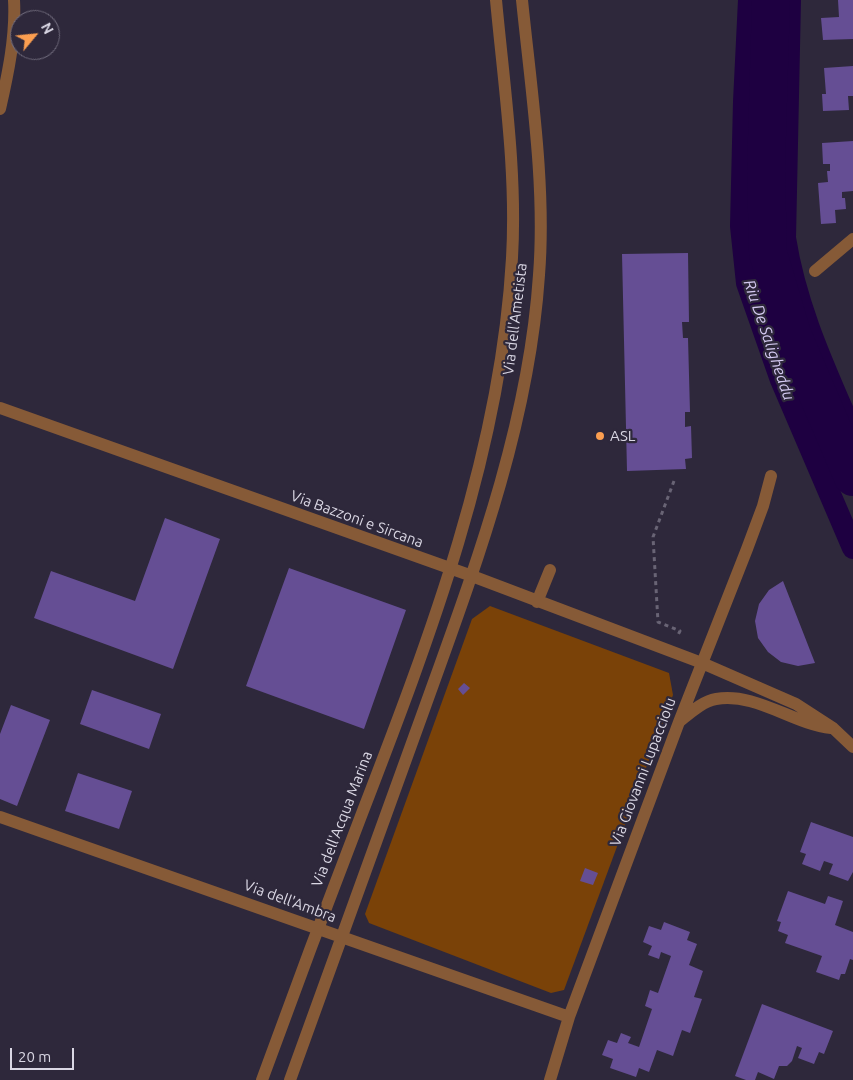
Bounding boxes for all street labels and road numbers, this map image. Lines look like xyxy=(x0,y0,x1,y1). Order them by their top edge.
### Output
street label: Via dell'Ametista xyxy=(499,262,531,376)
street label: Via Bazzoni e Sircana xyxy=(288,487,426,551)
street label: Via Giovanni Lupacciolu xyxy=(606,695,680,849)
street label: Via dell'Acqua Marina xyxy=(308,749,376,889)
street label: Via dell'Ambra xyxy=(241,876,339,926)

